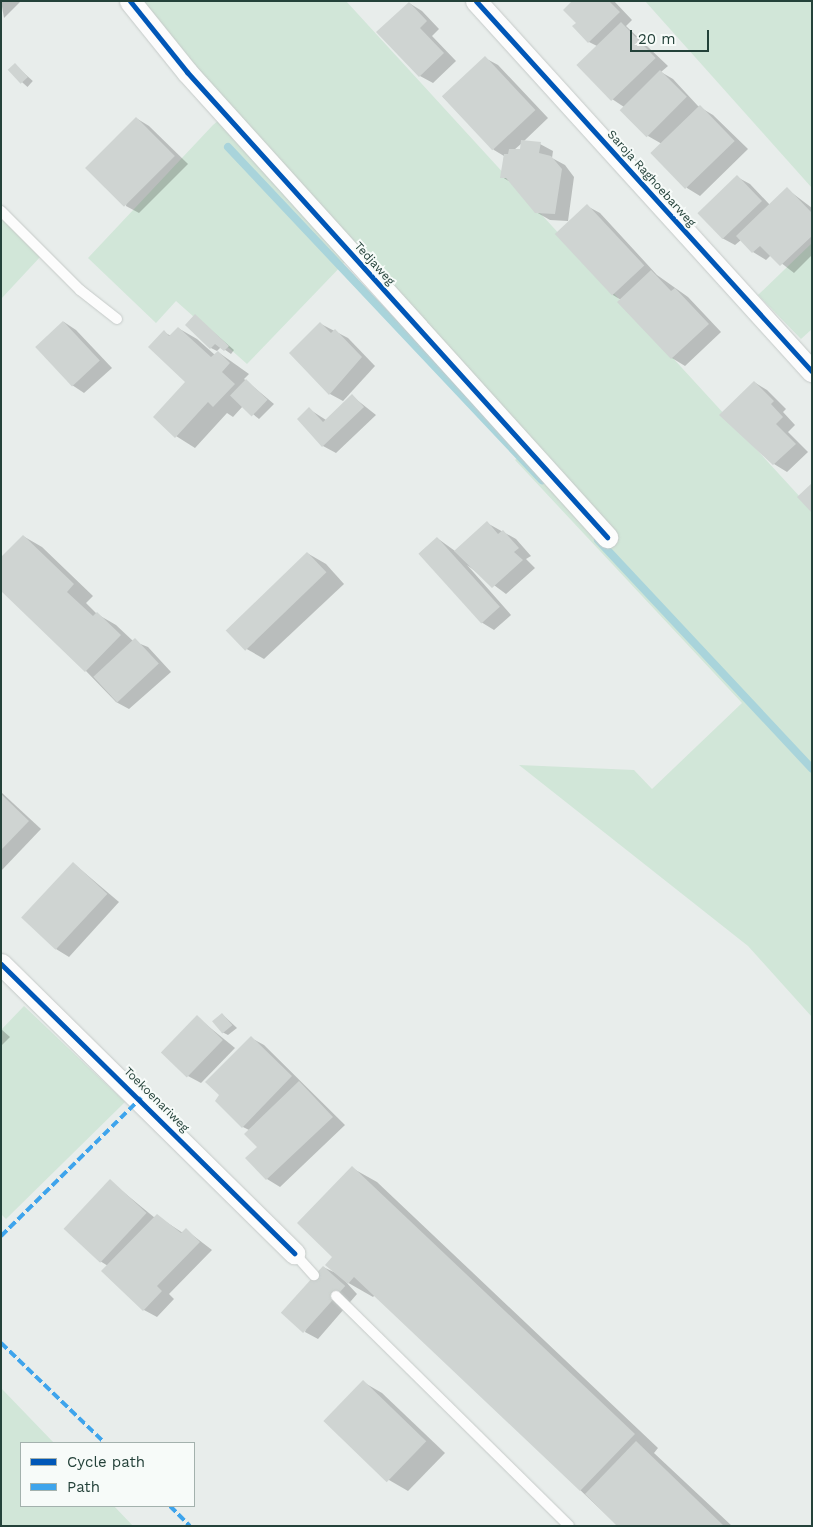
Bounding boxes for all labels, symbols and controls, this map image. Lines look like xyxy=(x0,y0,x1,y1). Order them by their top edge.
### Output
scale bar xyxy=(633,20,712,52)
text: 20 m xyxy=(638,30,676,48)
street label: Saroja Raghoebarweg xyxy=(604,128,698,230)
street label: Tedjaweg xyxy=(351,239,397,289)
street label: Toekoenariweg xyxy=(120,1064,192,1136)
legend xyxy=(20,1442,195,1507)
text: Cycle path xyxy=(67,1453,145,1471)
text: Path xyxy=(67,1478,100,1496)

